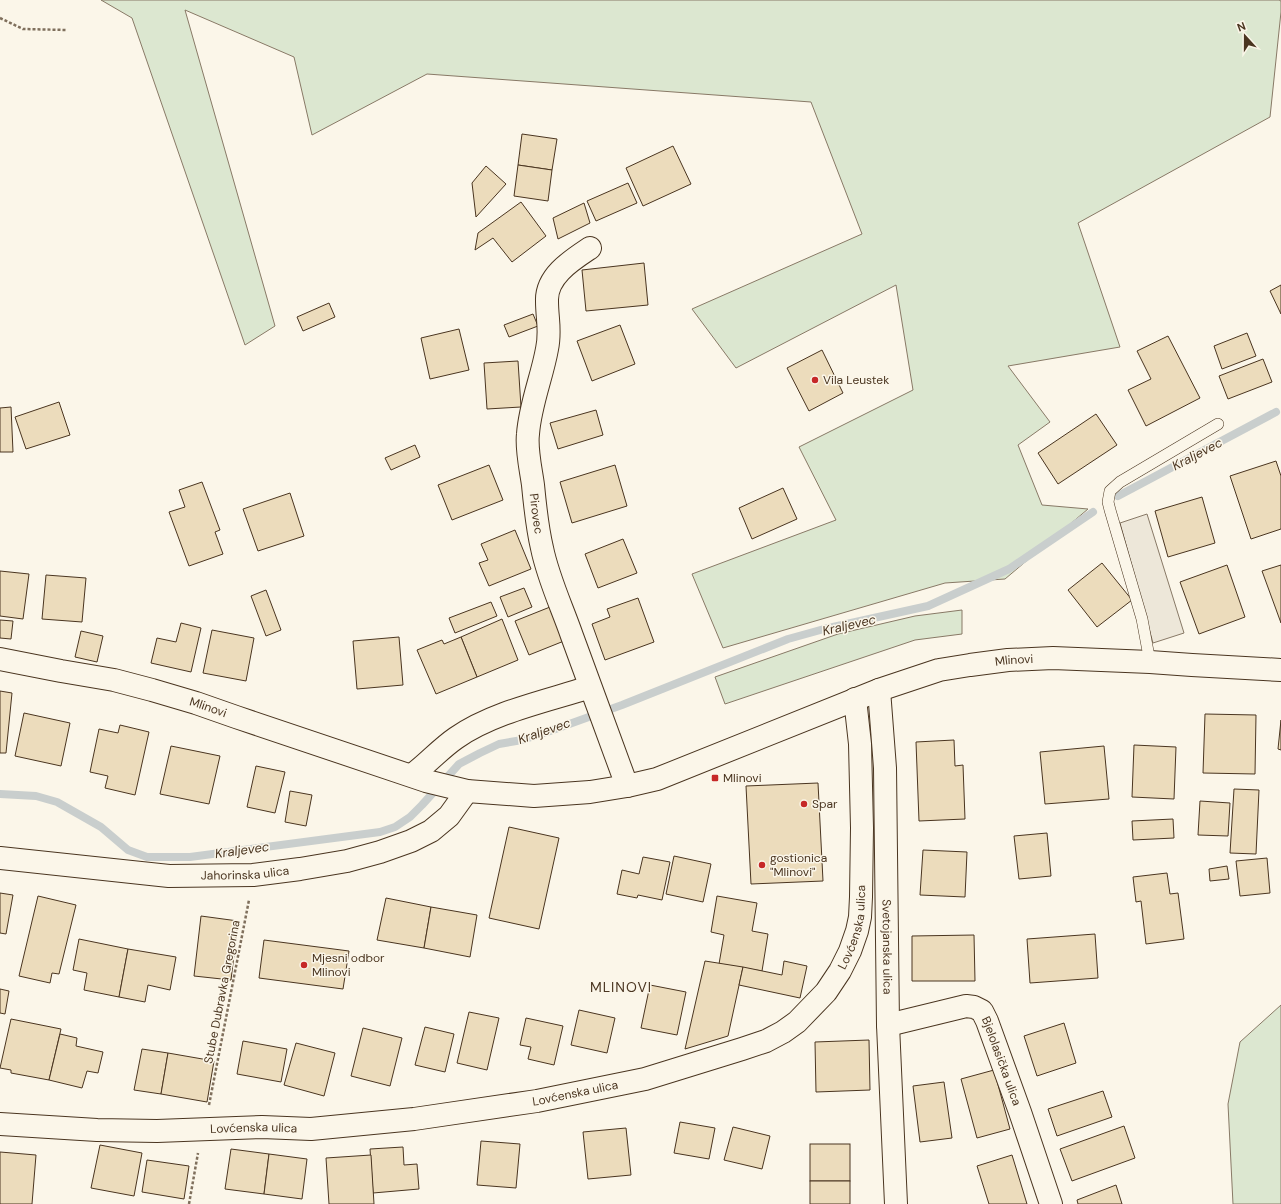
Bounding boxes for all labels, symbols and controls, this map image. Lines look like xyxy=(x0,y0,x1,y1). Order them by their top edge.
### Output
north arrow xyxy=(1225,16,1265,56)
text: N xyxy=(1235,19,1248,35)
place label: Vila Leustek xyxy=(823,372,889,388)
marker: Vila Leustek xyxy=(810,375,820,385)
water label: Kraljevec xyxy=(1169,433,1226,474)
street label: Pirovec xyxy=(526,493,547,535)
water label: Kraljevec xyxy=(820,610,878,639)
street label: Mlinovi xyxy=(994,651,1034,670)
street label: Mlinovi xyxy=(188,694,229,721)
water label: Kraljevec xyxy=(515,714,573,748)
place label: Mlinovi xyxy=(723,770,762,786)
marker: Mlinovi xyxy=(710,773,720,783)
place label: Spar xyxy=(812,796,838,812)
marker: Spar xyxy=(799,799,809,809)
water label: Kraljevec xyxy=(214,838,271,862)
place label: gostionica "Mlinovi" xyxy=(770,850,827,880)
marker: gostionica "Mlinovi" xyxy=(757,860,767,870)
street label: Jahorinska ulica xyxy=(201,862,290,884)
street label: Lovćenska ulica xyxy=(834,885,869,972)
street label: Svetojanska ulica xyxy=(879,899,896,994)
street label: Stube Dubravka Gregorina xyxy=(200,919,244,1065)
place label: Mjesni odbor Mlinovi xyxy=(312,950,385,980)
marker: Mjesni odbor Mlinovi xyxy=(299,960,309,970)
district label: MLINOVI xyxy=(590,978,652,996)
street label: Bjelolasička ulica xyxy=(978,1014,1025,1108)
street label: Lovćenska ulica xyxy=(531,1077,619,1110)
street label: Lovćenska ulica xyxy=(210,1119,298,1137)

